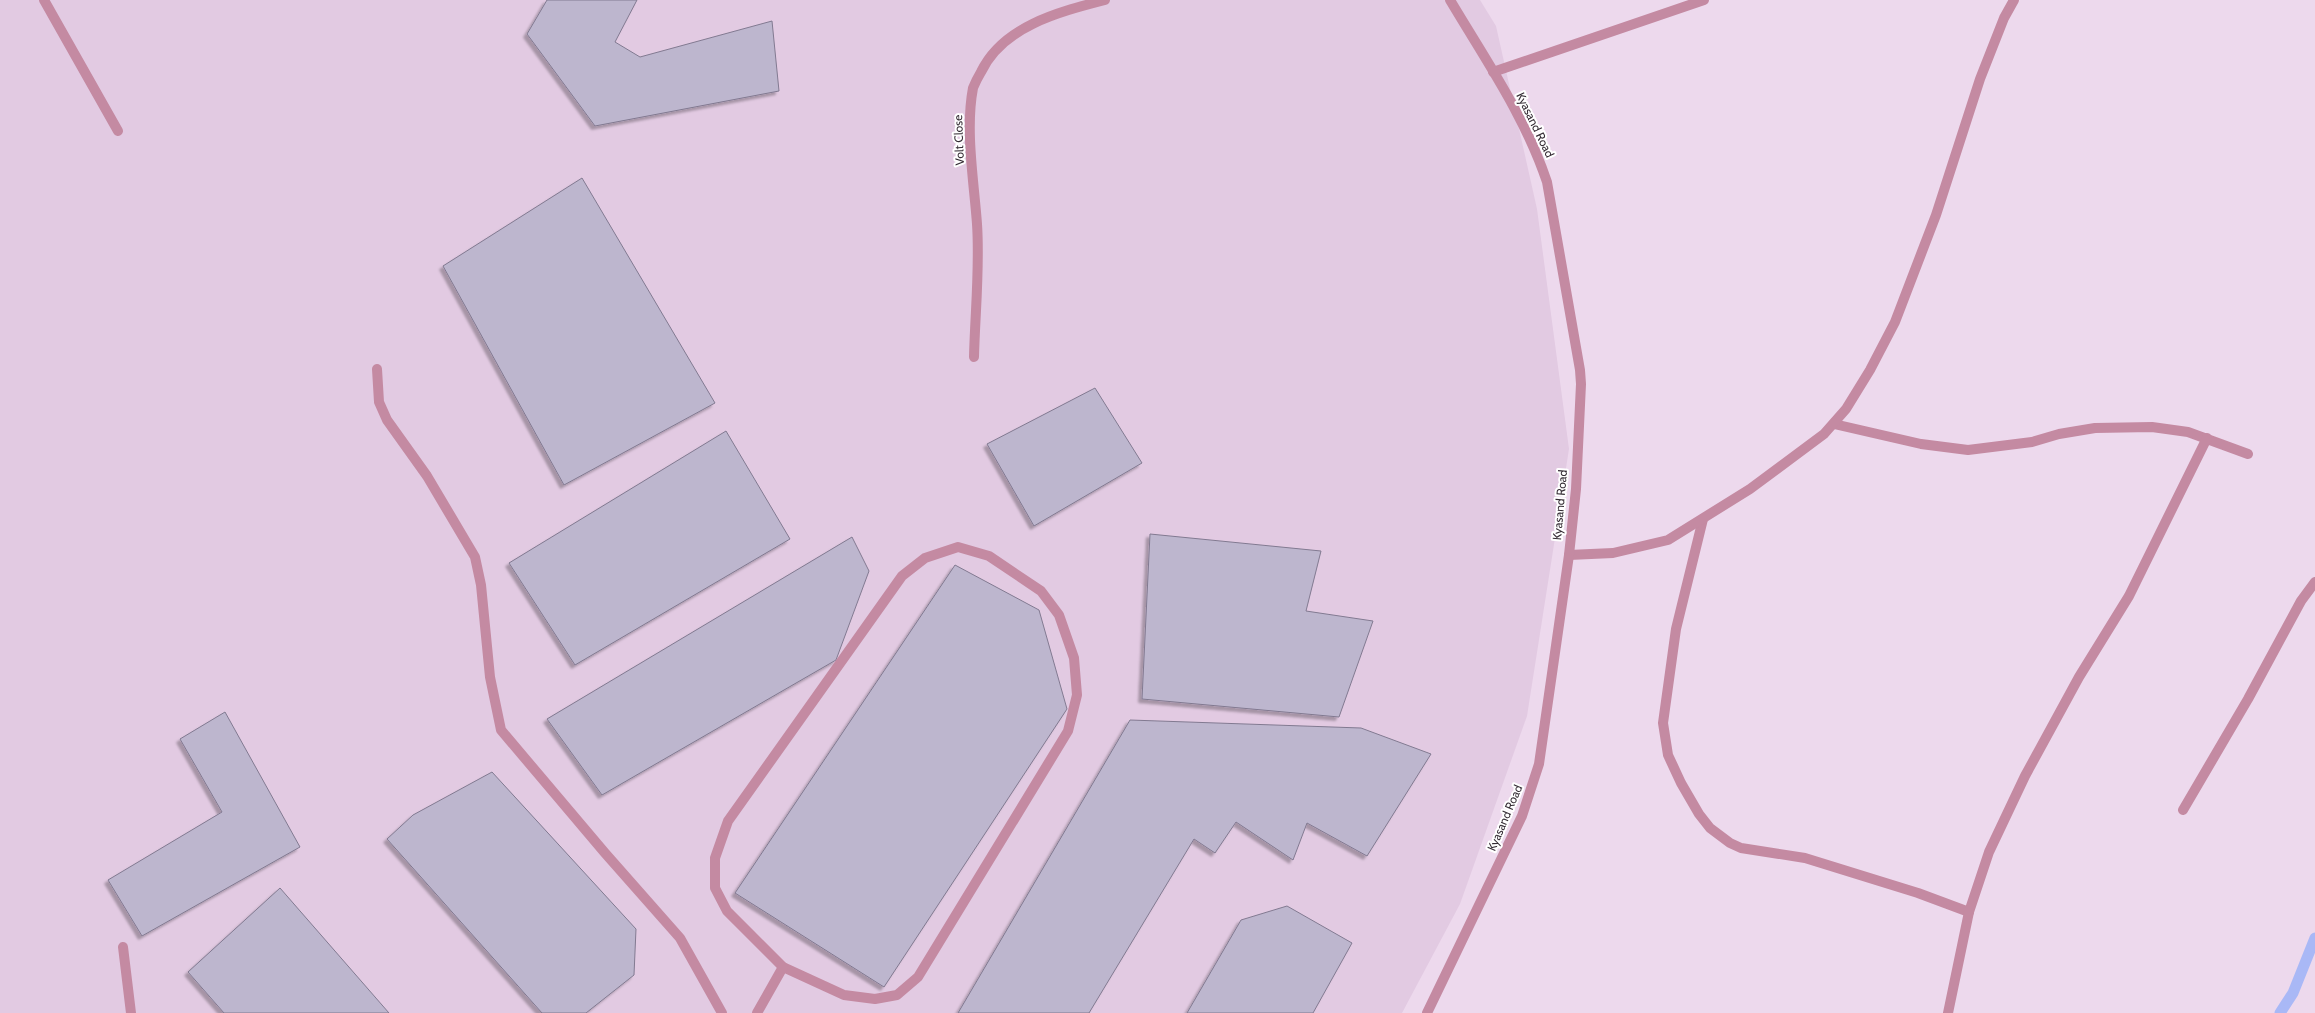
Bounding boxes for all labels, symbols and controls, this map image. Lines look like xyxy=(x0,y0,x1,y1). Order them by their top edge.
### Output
street label: Kyasand Road xyxy=(1513,90,1558,160)
street label: Volt Close xyxy=(950,114,967,166)
street label: Kyasand Road xyxy=(1549,469,1570,541)
street label: Kyasand Road xyxy=(1484,782,1525,853)

